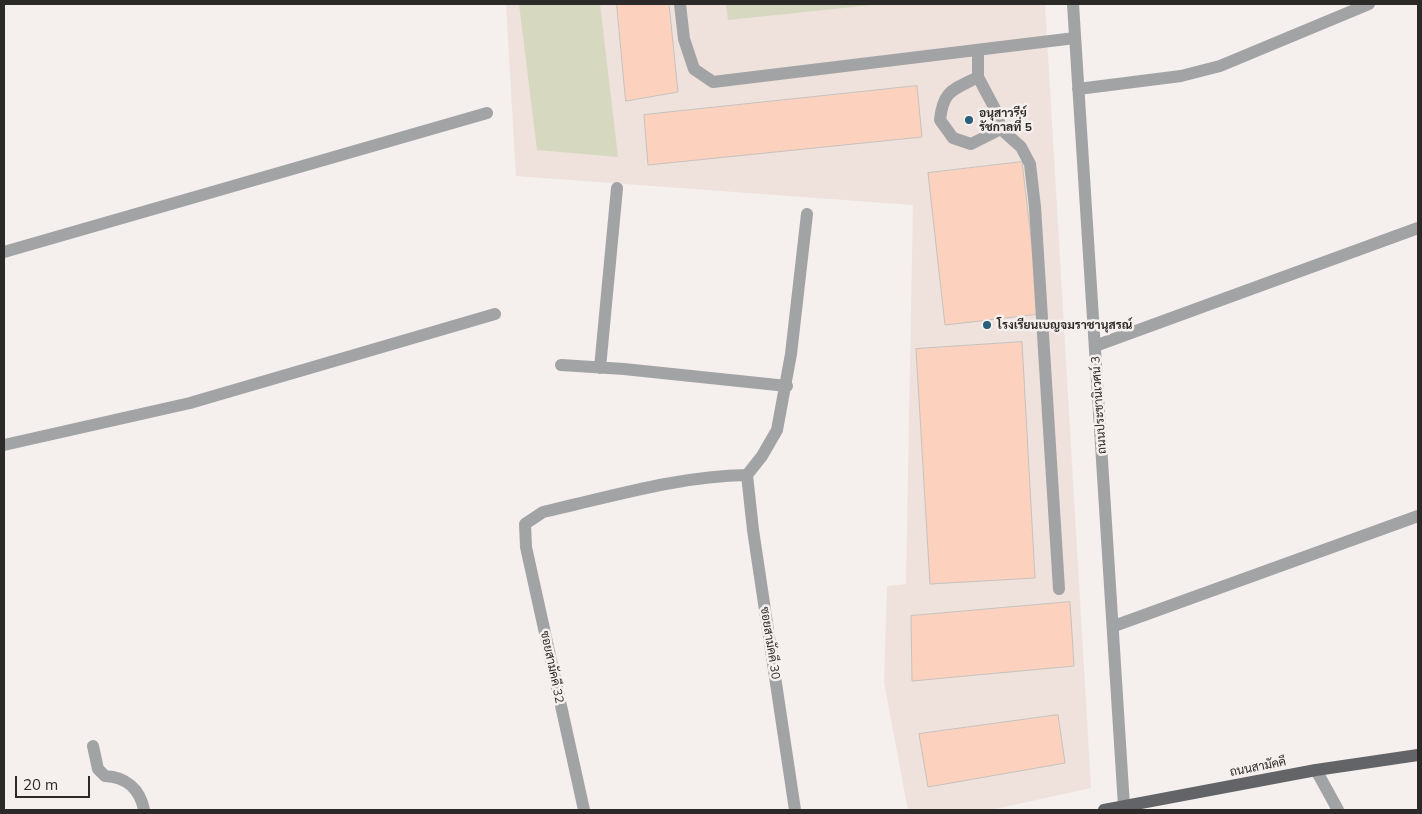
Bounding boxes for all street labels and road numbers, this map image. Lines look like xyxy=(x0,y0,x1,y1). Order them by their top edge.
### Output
street label: ถนนประชานิเวศน์ 3 xyxy=(1088,356,1110,454)
street label: ซอยสามัคคี 30 xyxy=(757,606,783,680)
street label: ซอยสามัคคี 32 xyxy=(537,630,567,704)
street label: ถนนสามัคคี xyxy=(1229,755,1287,779)

